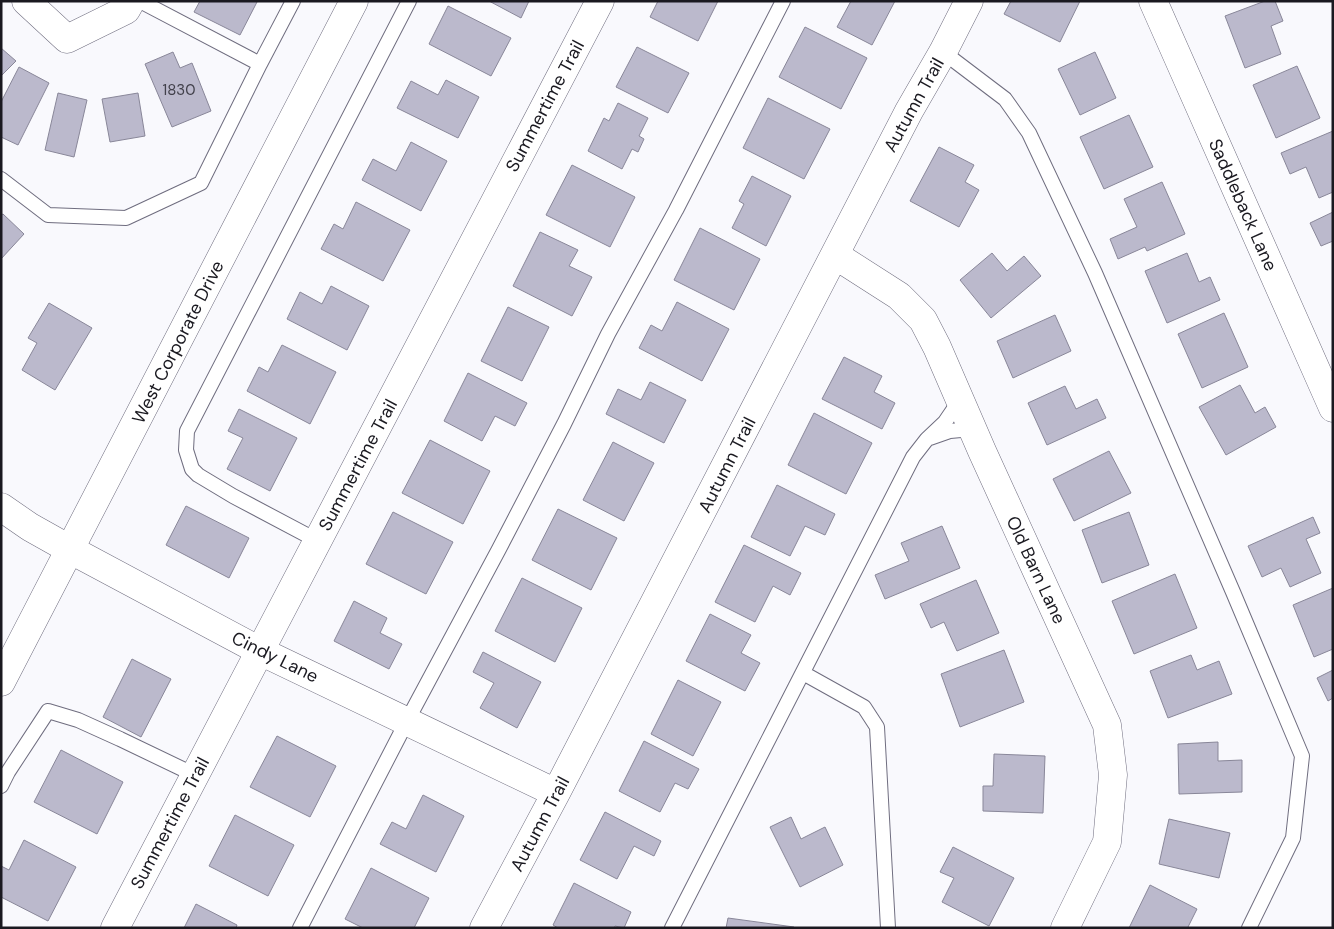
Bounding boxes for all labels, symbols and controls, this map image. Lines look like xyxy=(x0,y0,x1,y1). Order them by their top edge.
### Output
street label: Summertime Trail xyxy=(500,36,590,176)
street label: Autumn Trail xyxy=(878,53,950,157)
house number: 1830 xyxy=(163,80,195,100)
street label: Saddleback Lane xyxy=(1203,135,1283,275)
street label: West Corporate Drive xyxy=(126,256,230,428)
street label: Summertime Trail xyxy=(313,395,403,535)
street label: Autumn Trail xyxy=(693,413,761,517)
street label: Old Barn Lane xyxy=(1001,512,1071,628)
street label: Cindy Lane xyxy=(228,626,322,688)
street label: Summertime Trail xyxy=(125,753,215,893)
street label: Autumn Trail xyxy=(505,772,575,876)

